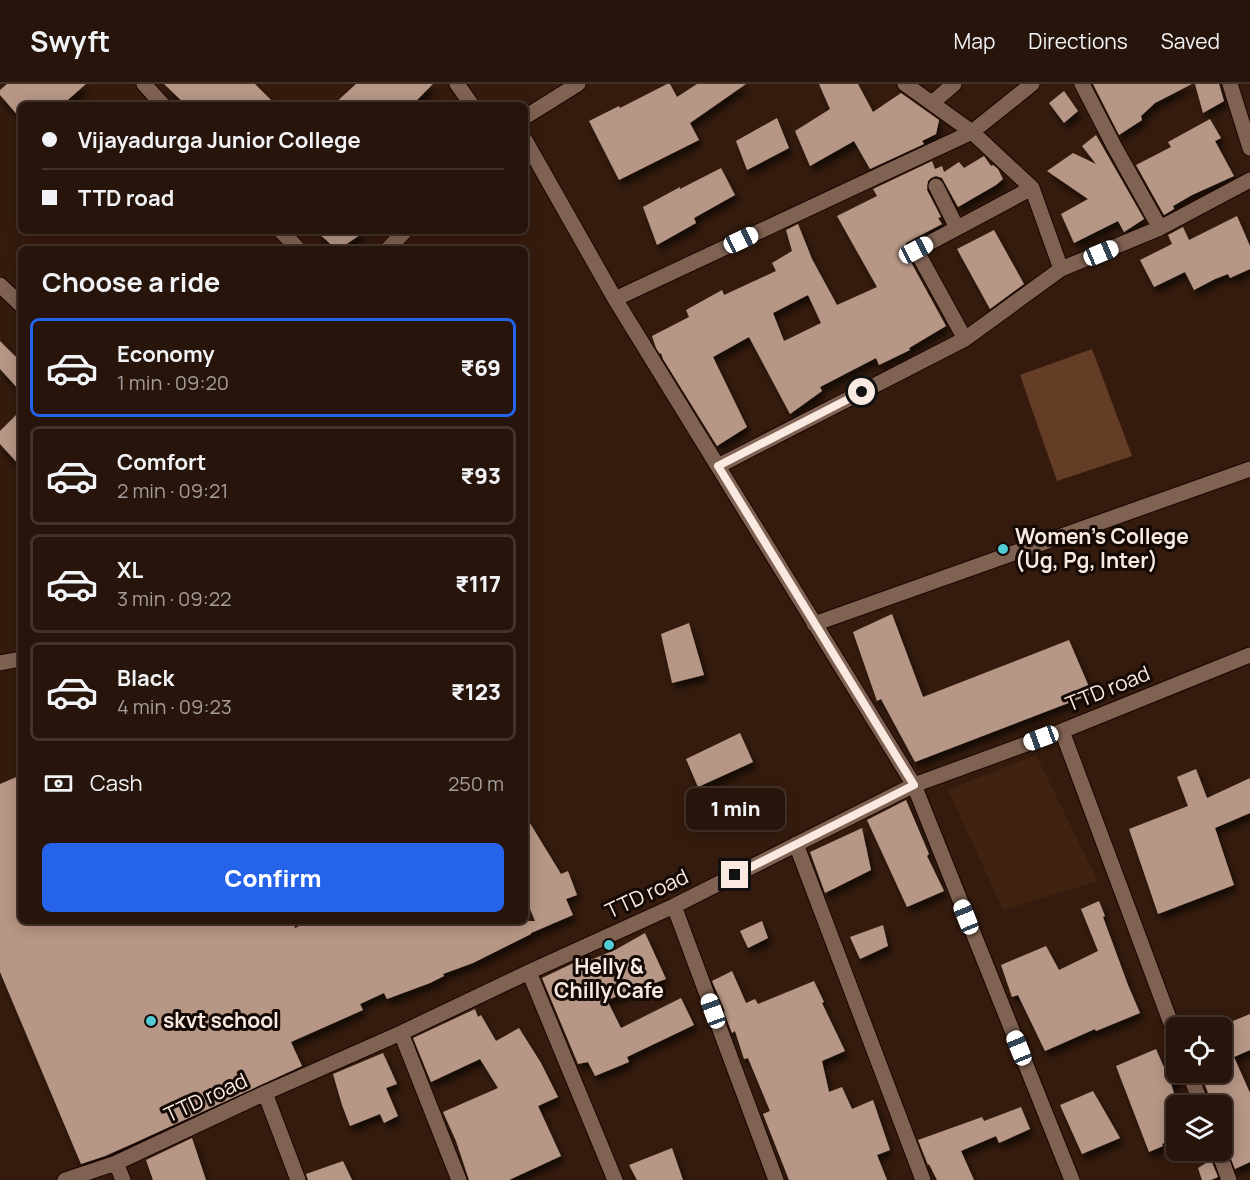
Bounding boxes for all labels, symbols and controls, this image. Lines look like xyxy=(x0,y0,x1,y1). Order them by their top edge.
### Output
text: Swyft xyxy=(30,22,110,60)
text: Map xyxy=(954,27,995,55)
text: Directions xyxy=(1028,27,1128,55)
text: Saved xyxy=(1161,27,1220,55)
text: Vijayadurga Junior College xyxy=(78,125,361,155)
text: TTD road xyxy=(78,183,174,213)
car xyxy=(721,224,761,256)
car xyxy=(896,234,936,266)
car xyxy=(1081,238,1121,268)
text: Choose a ride xyxy=(42,263,220,300)
text: Economy xyxy=(117,339,215,369)
icon: car xyxy=(45,341,99,395)
text: ₹69 xyxy=(461,353,501,383)
text: 1 min · 09:20 xyxy=(117,369,229,396)
route start xyxy=(848,378,875,405)
text: Comfort xyxy=(117,447,206,477)
icon: car xyxy=(45,449,99,503)
text: ₹93 xyxy=(461,461,501,491)
text: 2 min · 09:21 xyxy=(117,477,228,504)
place label: Women's College (Ug, Pg, Inter) xyxy=(1015,522,1189,574)
marker: Women's College (Ug, Pg, Inter) xyxy=(996,542,1010,556)
text: XL xyxy=(117,555,143,585)
icon: car xyxy=(45,557,99,611)
text: ₹117 xyxy=(455,569,501,599)
text: 3 min · 09:22 xyxy=(117,585,232,612)
street label: TTD road xyxy=(1061,659,1154,718)
text: Black xyxy=(117,663,174,693)
icon: car xyxy=(45,665,99,719)
text: ₹123 xyxy=(451,677,501,707)
text: 4 min · 09:23 xyxy=(117,693,232,720)
car xyxy=(1021,723,1061,753)
icon: cash xyxy=(42,767,75,800)
text: Cash xyxy=(90,768,143,798)
text: 250 m xyxy=(448,770,504,797)
callout: 1 min xyxy=(686,788,784,830)
text: 1 min xyxy=(710,795,761,822)
button: Confirm xyxy=(42,843,504,912)
route end xyxy=(721,861,748,888)
street label: TTD road xyxy=(601,862,693,924)
car xyxy=(951,897,981,937)
marker: Helly & Chilly Cafe xyxy=(602,938,616,952)
place label: Helly & Chilly Cafe xyxy=(554,952,664,1004)
car xyxy=(698,991,728,1031)
place label: skvt school xyxy=(163,1006,279,1034)
marker: skvt school xyxy=(144,1014,158,1028)
map controls xyxy=(1166,1017,1232,1161)
button: locate xyxy=(1166,1017,1232,1083)
car xyxy=(1004,1028,1034,1068)
street label: TTD road xyxy=(160,1066,252,1128)
button: layers xyxy=(1166,1095,1232,1161)

